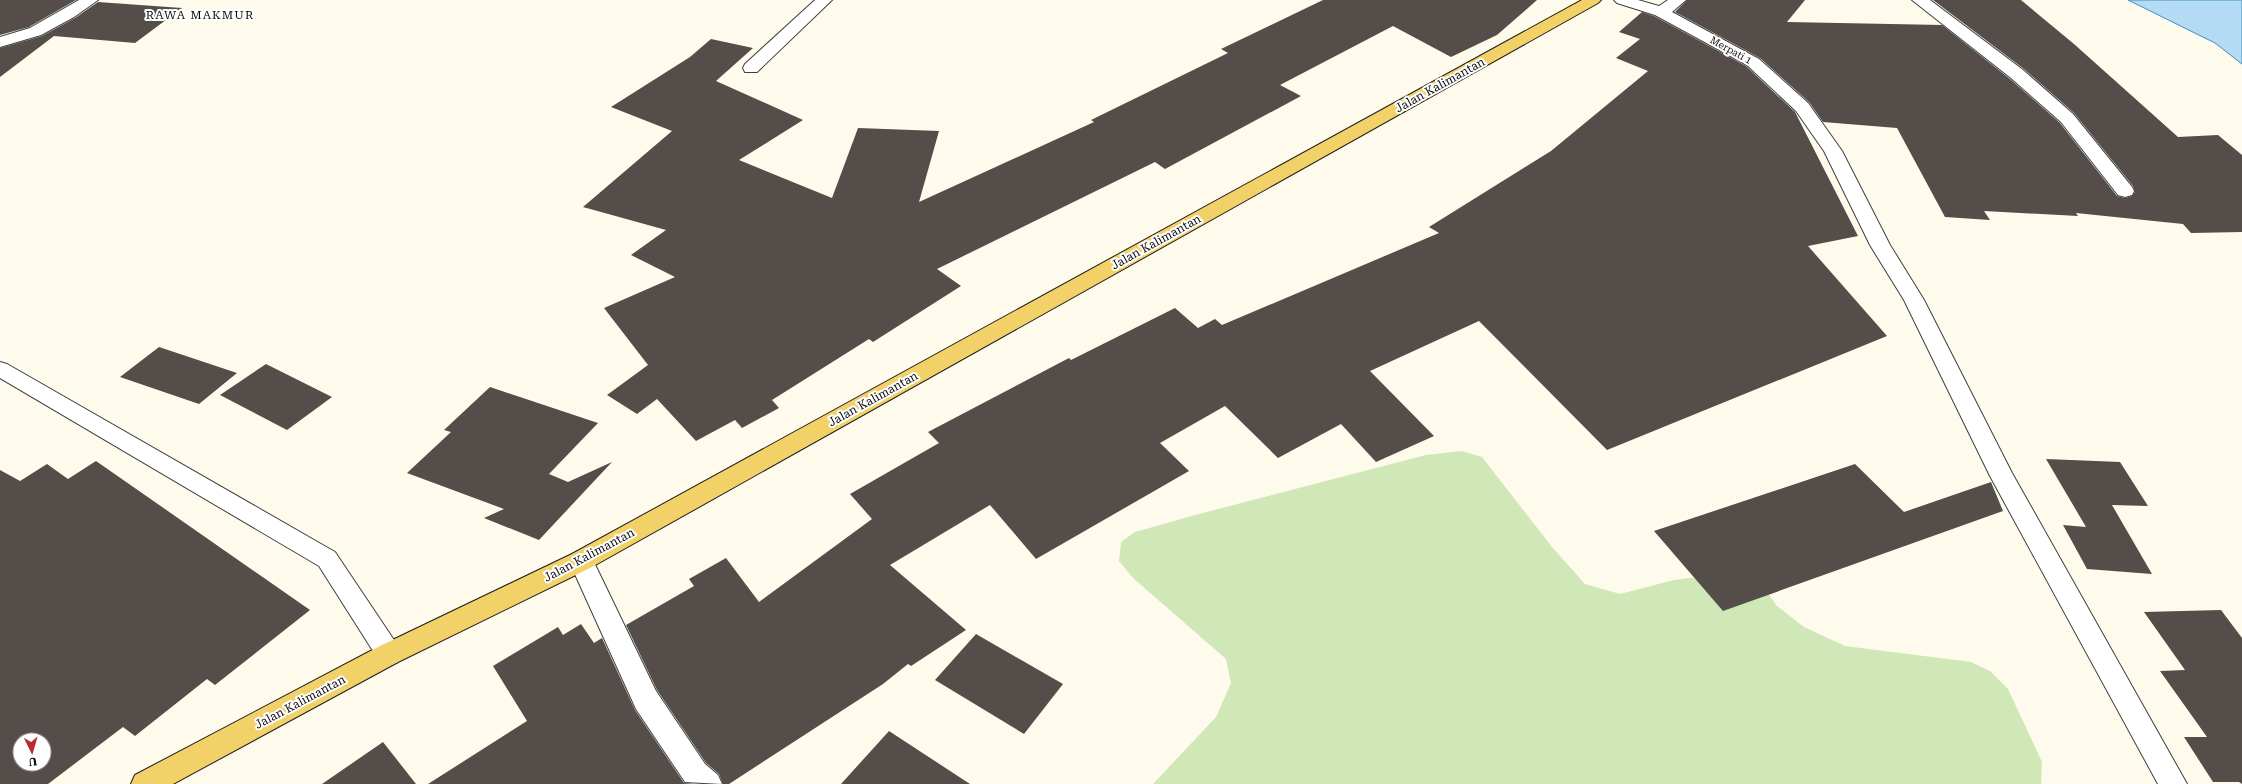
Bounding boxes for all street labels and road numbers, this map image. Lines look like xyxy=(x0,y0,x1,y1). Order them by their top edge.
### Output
street label: Merpati 1 xyxy=(1708,34,1754,66)
street label: Jalan Kalimantan xyxy=(1393,54,1488,115)
street label: Jalan Kalimantan xyxy=(1109,211,1204,272)
street label: Jalan Kalimantan xyxy=(826,368,921,429)
street label: Jalan Kalimantan xyxy=(541,525,637,585)
street label: Jalan Kalimantan xyxy=(252,672,348,732)

